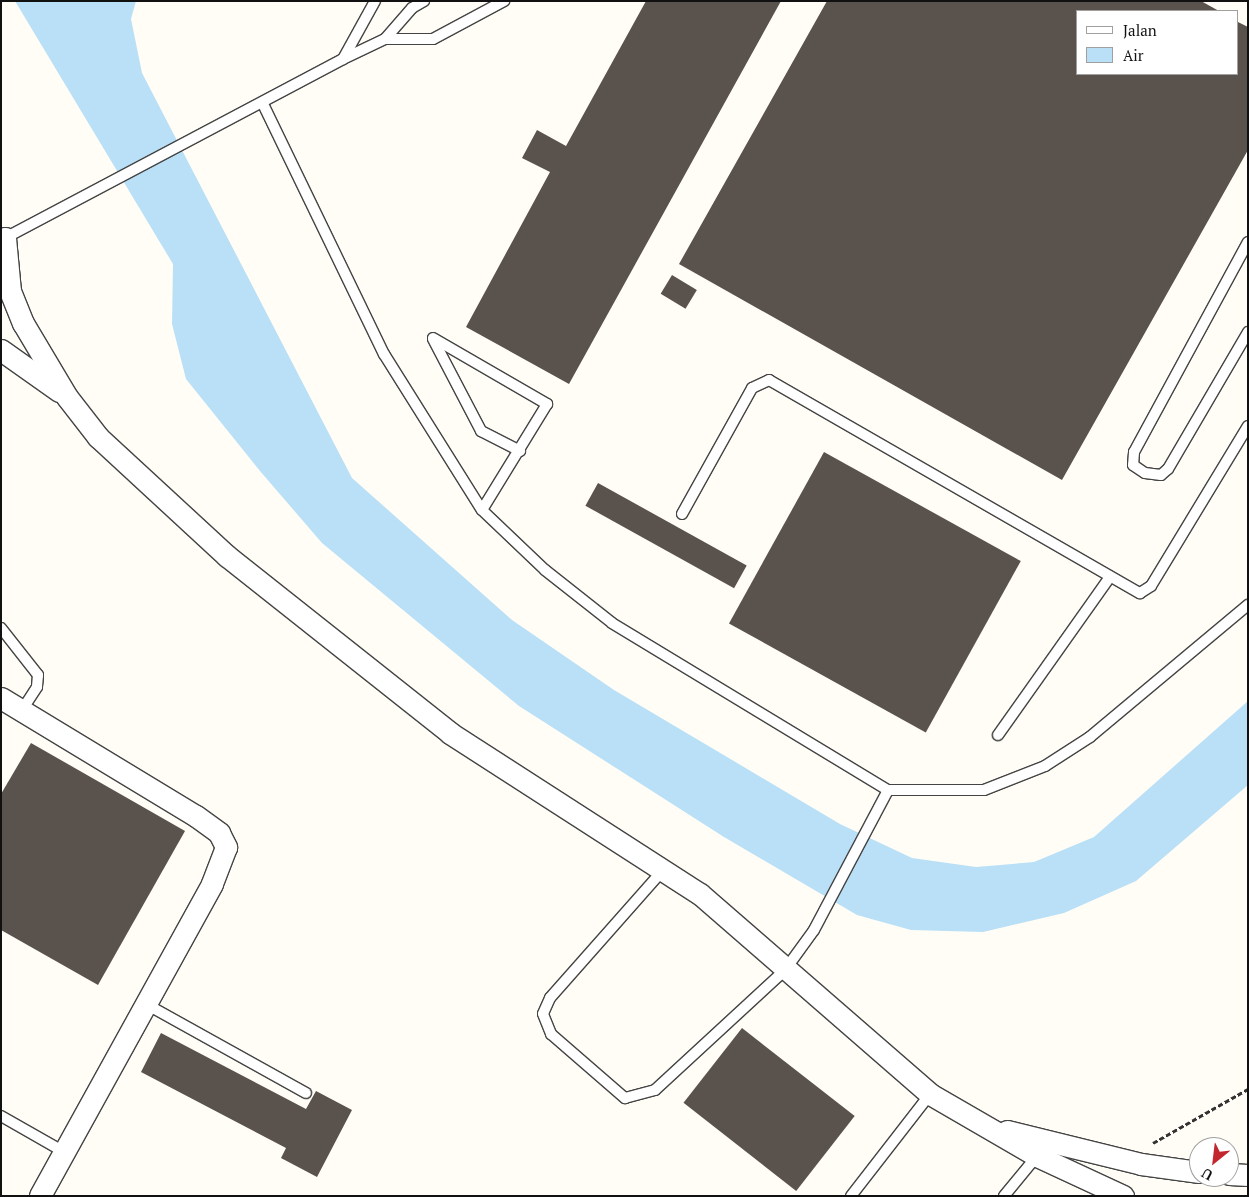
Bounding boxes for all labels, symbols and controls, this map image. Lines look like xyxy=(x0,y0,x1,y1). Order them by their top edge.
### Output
legend xyxy=(1076,10,1239,75)
text: Jalan xyxy=(1123,20,1157,40)
text: Air xyxy=(1123,45,1144,65)
north arrow xyxy=(1189,1137,1239,1187)
text: U xyxy=(1198,1164,1216,1185)

